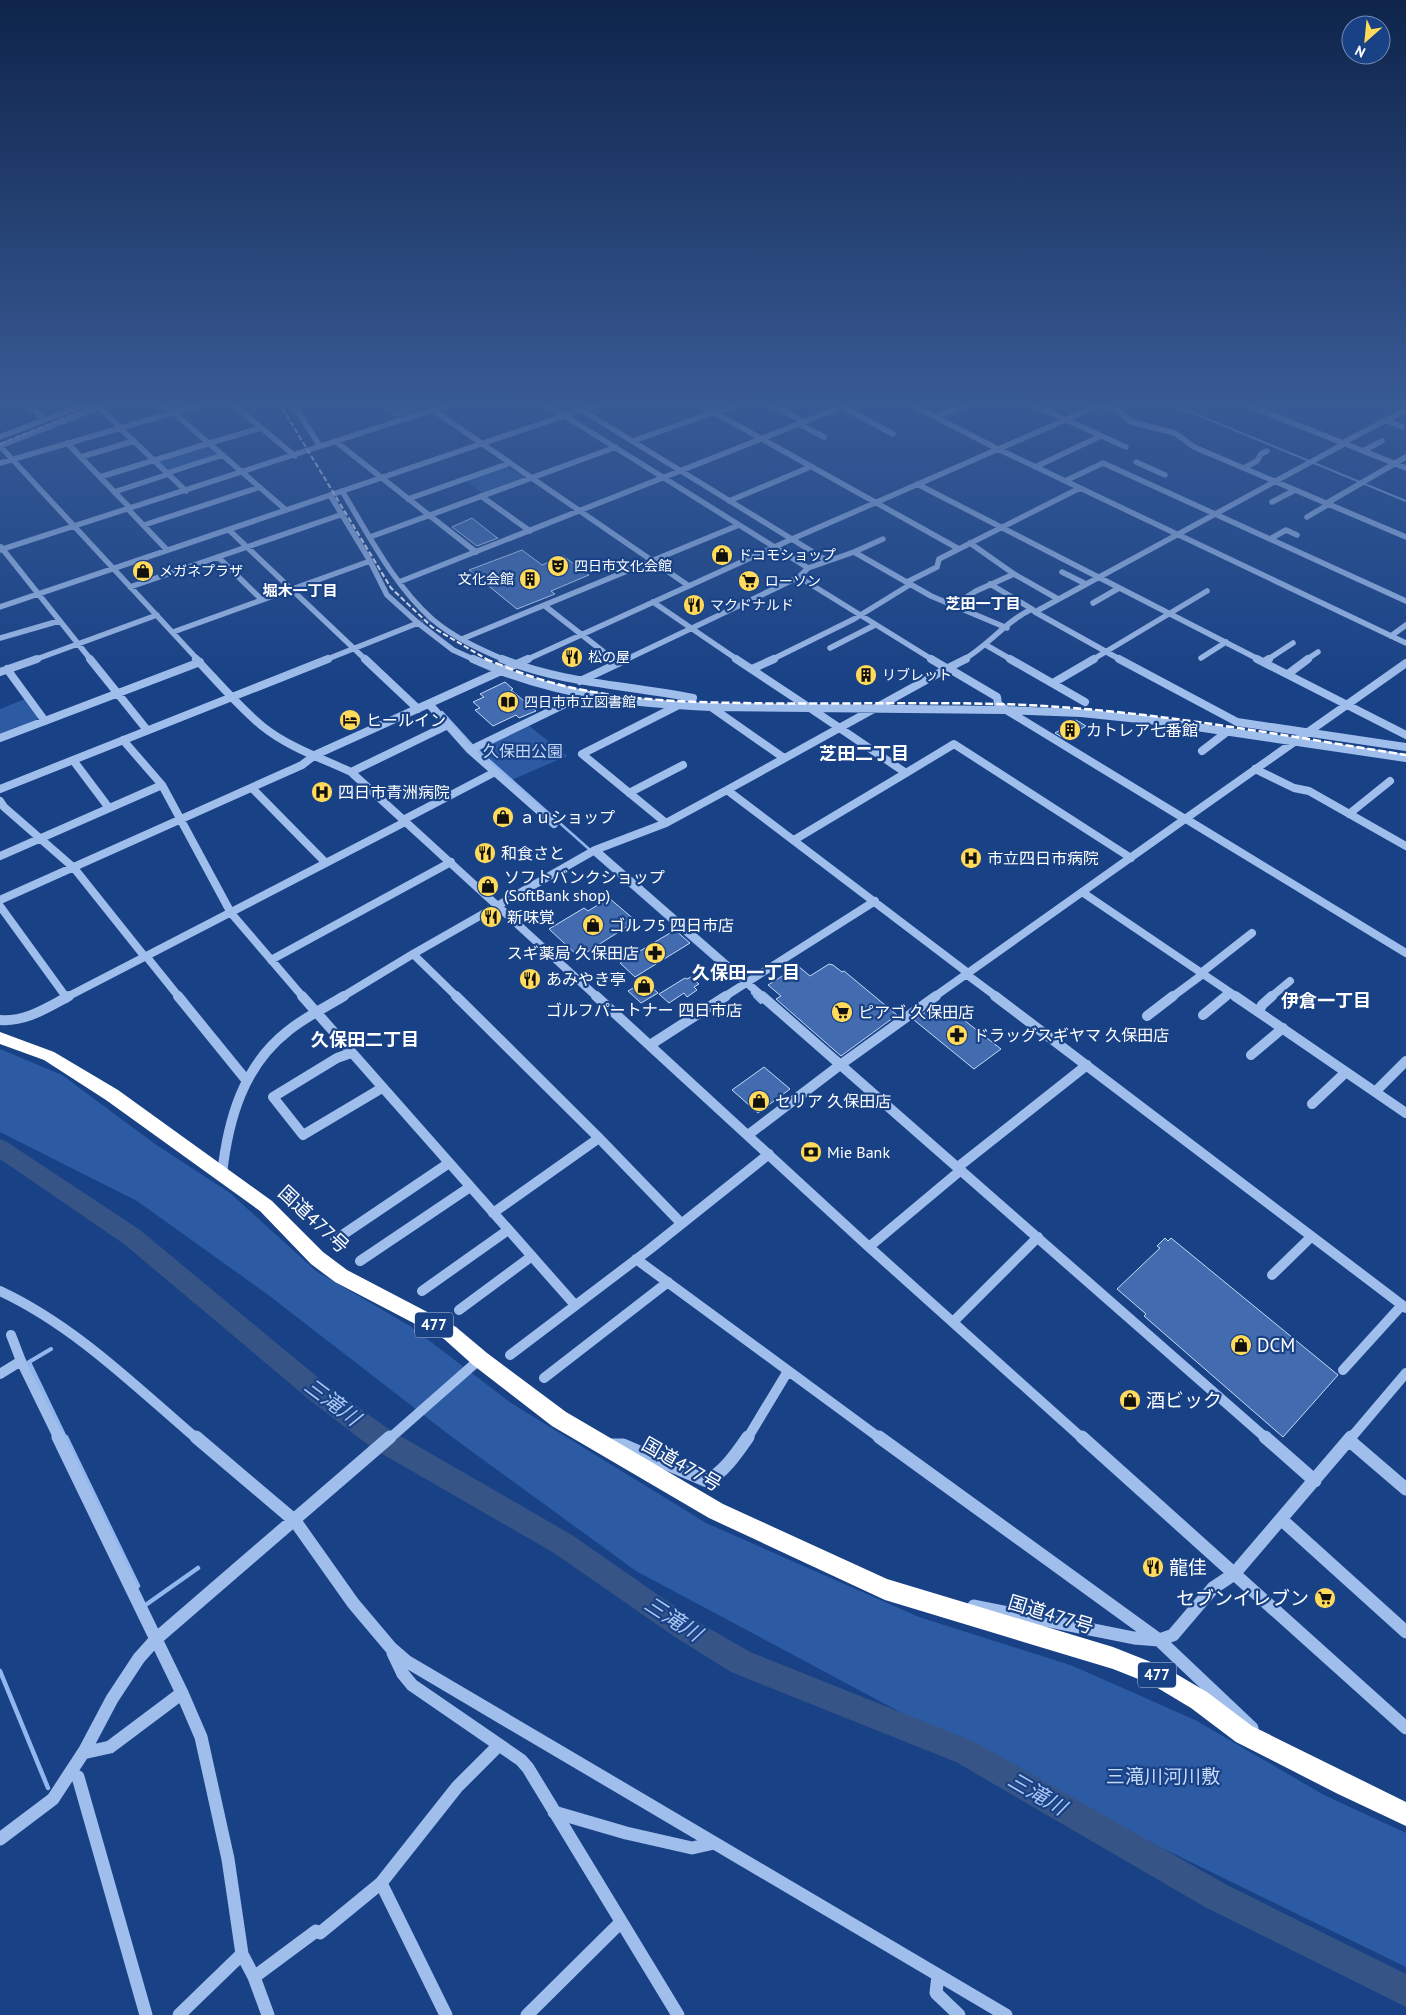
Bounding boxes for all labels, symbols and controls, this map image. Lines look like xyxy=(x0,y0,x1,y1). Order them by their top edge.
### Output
north arrow xyxy=(1341,15,1391,65)
text: N xyxy=(1352,41,1368,62)
shop icon: ドコモショップ xyxy=(710,543,734,567)
place label: ドコモショップ xyxy=(738,546,836,564)
theatre icon: 四日市文化会館 xyxy=(546,554,570,578)
place label: 四日市文化会館 xyxy=(574,557,672,575)
shop icon: メガネプラザ xyxy=(131,559,155,583)
place label: メガネプラザ xyxy=(159,562,243,580)
building icon: 文化会館 xyxy=(518,567,542,591)
supermarket icon: ローソン xyxy=(737,569,761,593)
place label: 文化会館 xyxy=(458,570,514,588)
place label: ローソン xyxy=(765,572,821,590)
district label: 堀木一丁目 xyxy=(262,581,338,600)
restaurant icon: マクドナルド xyxy=(682,593,706,617)
district label: 芝田一丁目 xyxy=(945,594,1021,613)
place label: マクドナルド xyxy=(710,596,794,614)
restaurant icon: 松の屋 xyxy=(560,645,584,669)
place label: 松の屋 xyxy=(588,648,630,666)
building icon: リブレット xyxy=(854,663,878,687)
place label: リブレット xyxy=(882,666,952,684)
library icon: 四日市市立図書館 xyxy=(496,690,520,714)
place label: 四日市市立図書館 xyxy=(524,693,636,711)
hotel icon: ヒールイン xyxy=(338,708,362,732)
place label: ヒールイン xyxy=(366,710,446,730)
building icon: カトレア七番館 xyxy=(1058,718,1082,742)
place label: カトレア七番館 xyxy=(1086,720,1198,740)
park label: 久保田公園 xyxy=(483,741,563,761)
district label: 芝田二丁目 xyxy=(819,742,909,765)
hospital icon: 四日市青洲病院 xyxy=(310,780,334,804)
place label: 四日市青洲病院 xyxy=(338,782,450,802)
shop icon: ａｕショップ xyxy=(491,805,515,829)
place label: ａｕショップ xyxy=(519,807,615,827)
restaurant icon: 和食さと xyxy=(473,841,497,865)
place label: 和食さと xyxy=(501,843,565,863)
hospital icon: 市立四日市病院 xyxy=(959,846,983,870)
place label: 市立四日市病院 xyxy=(987,848,1099,868)
place label: ソフトバンクショップ (SoftBank shop) xyxy=(504,867,665,905)
shop icon: ソフトバンクショップ (SoftBank shop) xyxy=(476,874,500,898)
restaurant icon: 新味覚 xyxy=(479,905,503,929)
place label: 新味覚 xyxy=(507,907,555,927)
shop icon: ゴルフ5 四日市店 xyxy=(581,913,605,937)
place label: ゴルフ5 四日市店 xyxy=(609,915,734,935)
pharmacy icon: スギ薬局 久保田店 xyxy=(643,941,667,965)
place label: スギ薬局 久保田店 xyxy=(507,943,639,963)
district label: 久保田一丁目 xyxy=(692,961,800,984)
restaurant icon: あみやき亭 xyxy=(518,967,542,991)
place label: あみやき亭 xyxy=(546,969,626,989)
shop icon: ゴルフパートナー 四日市店 xyxy=(632,974,656,998)
district label: 伊倉一丁目 xyxy=(1281,989,1371,1012)
place label: ゴルフパートナー 四日市店 xyxy=(546,1000,742,1020)
supermarket icon: ピアゴ 久保田店 xyxy=(830,1000,854,1024)
place label: ピアゴ 久保田店 xyxy=(858,1002,974,1022)
pharmacy icon: ドラッグスギヤマ 久保田店 xyxy=(945,1023,969,1047)
place label: ドラッグスギヤマ 久保田店 xyxy=(973,1025,1169,1045)
district label: 久保田二丁目 xyxy=(311,1028,419,1051)
shop icon: セリア 久保田店 xyxy=(747,1089,771,1113)
place label: セリア 久保田店 xyxy=(775,1091,891,1111)
bank icon: Mie Bank xyxy=(799,1140,823,1164)
place label: Mie Bank xyxy=(827,1142,890,1162)
street label: 国道477号 xyxy=(274,1180,354,1258)
road number: 477 xyxy=(415,1312,453,1338)
shop icon: DCM xyxy=(1229,1333,1253,1357)
place label: DCM xyxy=(1257,1333,1295,1357)
water label: 三滝川 xyxy=(299,1372,367,1433)
shop icon: 酒ビック xyxy=(1118,1388,1142,1412)
place label: 酒ビック xyxy=(1146,1388,1222,1412)
street label: 国道477号 xyxy=(638,1432,726,1496)
restaurant icon: 龍佳 xyxy=(1141,1555,1165,1579)
place label: 龍佳 xyxy=(1169,1555,1207,1579)
place label: セブンイレブン xyxy=(1176,1586,1309,1610)
supermarket icon: セブンイレブン xyxy=(1313,1586,1337,1610)
water label: 三滝川 xyxy=(640,1590,709,1648)
street label: 国道477号 xyxy=(1005,1590,1097,1638)
road number: 477 xyxy=(1138,1662,1176,1688)
park label: 三滝川河川敷 xyxy=(1106,1764,1220,1788)
water label: 三滝川 xyxy=(1003,1766,1073,1822)

